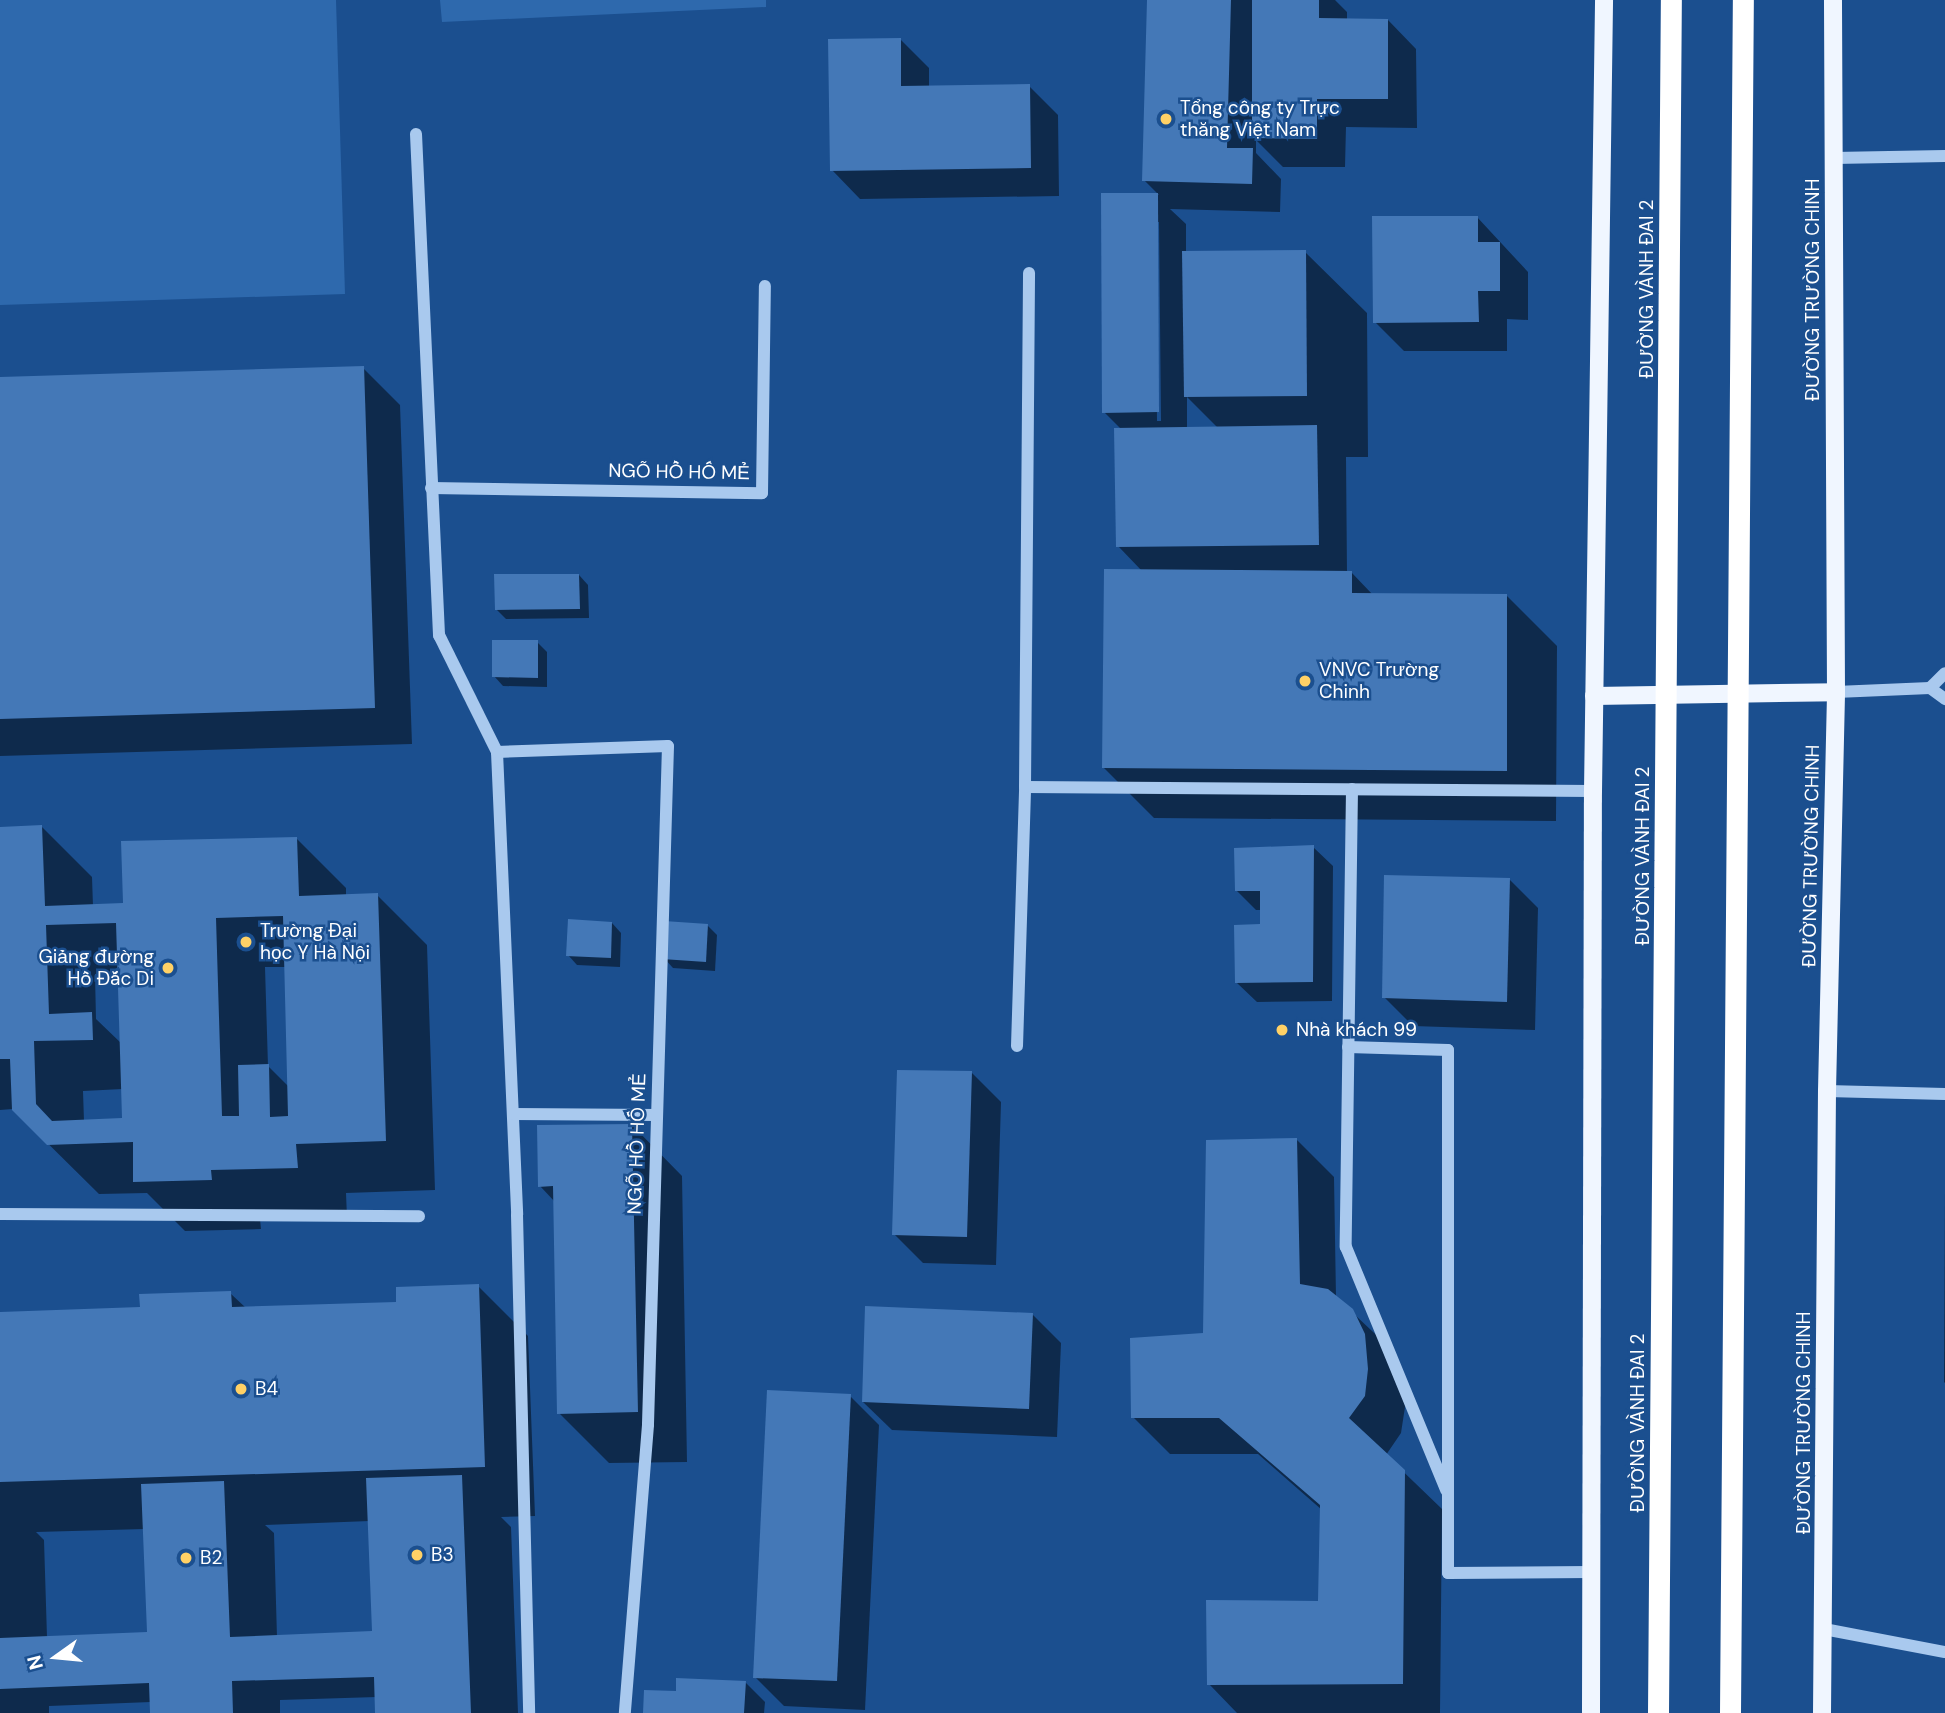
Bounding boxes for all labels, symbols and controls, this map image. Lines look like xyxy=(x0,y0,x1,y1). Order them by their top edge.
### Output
place label: Tổng công ty Trực thăng Việt Nam xyxy=(1180,97,1340,141)
marker: Tổng công ty Trực thăng Việt Nam xyxy=(1158,111,1174,127)
street label: ĐƯỜNG TRƯỜNG CHINH xyxy=(1802,179,1824,401)
street label: ĐƯỜNG VÀNH ĐAI 2 xyxy=(1636,200,1658,378)
street label: NGÕ HỒ HỐ MẺ xyxy=(608,459,750,485)
place label: VNVC Trường Chinh xyxy=(1319,659,1439,703)
marker: VNVC Trường Chinh xyxy=(1297,673,1313,689)
street label: ĐƯỜNG TRƯỜNG CHINH xyxy=(1798,744,1824,968)
street label: ĐƯỜNG VÀNH ĐAI 2 xyxy=(1632,767,1654,945)
place label: Trường Đại học Y Hà Nội xyxy=(260,920,370,964)
marker: Trường Đại học Y Hà Nội xyxy=(238,934,254,950)
place label: Giảng đường Hồ Đắc Di xyxy=(38,946,154,990)
marker: Giảng đường Hồ Đắc Di xyxy=(160,960,176,976)
place label: Nhà khách 99 xyxy=(1296,1019,1417,1041)
marker: Nhà khách 99 xyxy=(1274,1022,1290,1038)
street label: NGÕ HỒ HỐ MẺ xyxy=(623,1073,651,1215)
street label: ĐƯỜNG TRƯỜNG CHINH xyxy=(1793,1312,1815,1534)
street label: ĐƯỜNG VÀNH ĐAI 2 xyxy=(1627,1334,1649,1512)
place label: B4 xyxy=(255,1378,278,1400)
marker: B4 xyxy=(233,1381,249,1397)
place label: B3 xyxy=(431,1544,454,1566)
place label: B2 xyxy=(200,1547,222,1569)
marker: B3 xyxy=(409,1547,425,1563)
marker: B2 xyxy=(178,1550,194,1566)
north arrow xyxy=(21,1622,91,1692)
text: N xyxy=(21,1653,49,1673)

